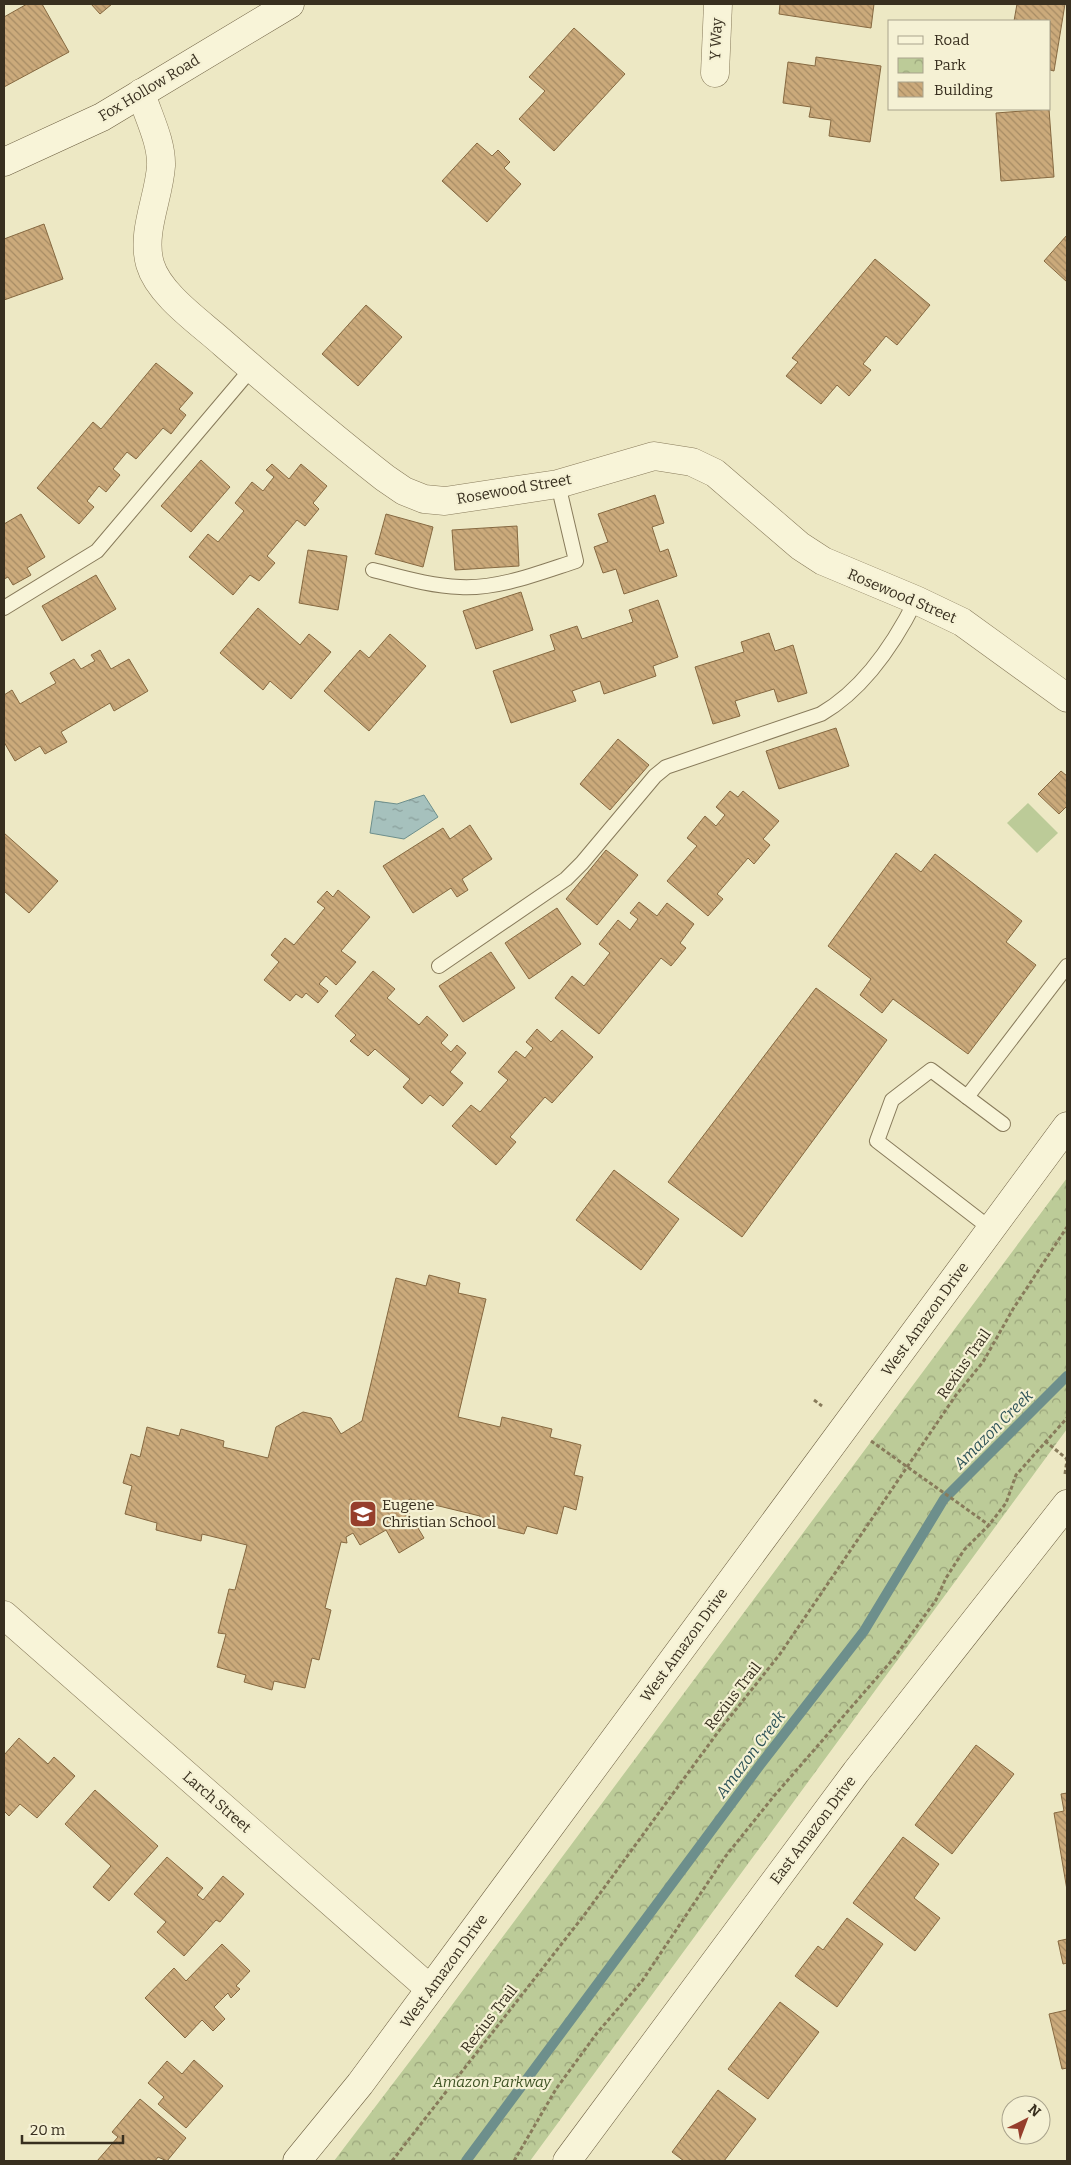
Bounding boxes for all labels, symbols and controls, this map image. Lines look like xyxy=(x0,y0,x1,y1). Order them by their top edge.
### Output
street label: Y Way xyxy=(706,17,726,61)
legend xyxy=(888,20,1051,110)
text: Road xyxy=(934,31,969,49)
street label: Fox Hollow Road xyxy=(95,51,203,125)
text: Park xyxy=(934,56,966,74)
text: Building xyxy=(934,81,993,99)
street label: Rosewood Street xyxy=(455,470,573,508)
street label: Rosewood Street xyxy=(845,565,960,627)
street label: West Amazon Drive xyxy=(878,1259,972,1379)
street label: Rexius Trail xyxy=(933,1326,995,1402)
water label: Amazon Creek xyxy=(949,1386,1037,1474)
place label: Eugene Christian School xyxy=(382,1496,496,1531)
school or university icon: Eugene Christian School xyxy=(348,1499,378,1529)
street label: West Amazon Drive xyxy=(637,1585,731,1705)
street label: Rexius Trail xyxy=(701,1659,765,1733)
water label: Amazon Creek xyxy=(711,1707,789,1802)
street label: Larch Street xyxy=(179,1767,255,1837)
street label: East Amazon Drive xyxy=(766,1772,860,1888)
street label: West Amazon Drive xyxy=(397,1911,491,2031)
street label: Rexius Trail xyxy=(457,1982,521,2056)
park label: Amazon Parkway xyxy=(432,2073,552,2091)
north arrow xyxy=(1001,2095,1051,2145)
text: N xyxy=(1025,2101,1044,2121)
scale bar xyxy=(22,2112,124,2144)
text: 20 m xyxy=(30,2121,66,2139)

